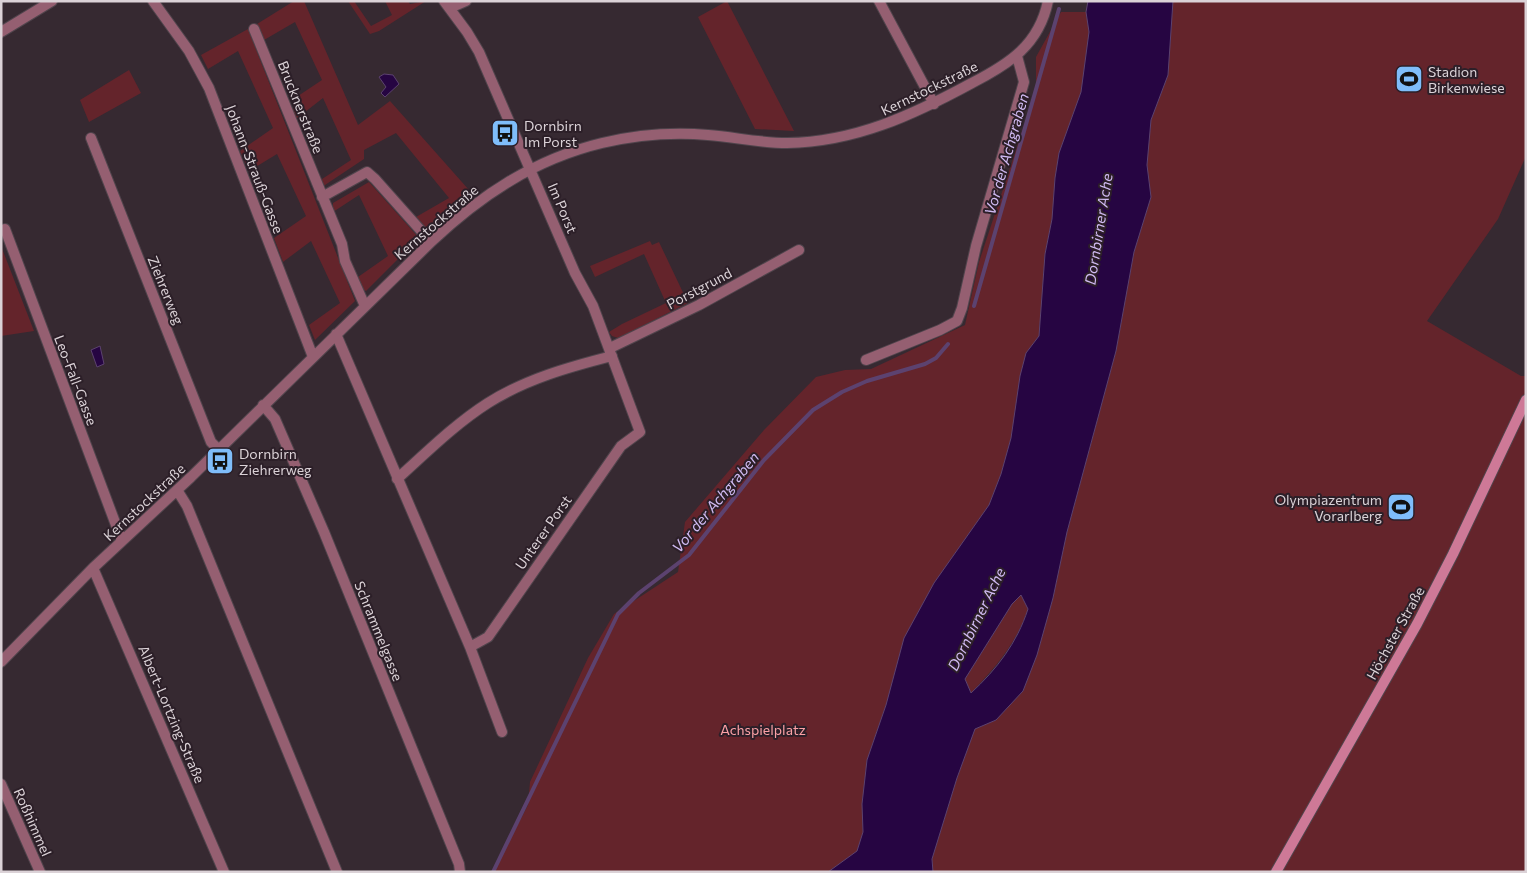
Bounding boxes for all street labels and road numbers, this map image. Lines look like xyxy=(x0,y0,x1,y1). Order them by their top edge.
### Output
street label: Kernstockstraße xyxy=(878,57,980,119)
street label: Brucknerstraße xyxy=(275,58,327,156)
street label: Johann-Strauß-Gasse xyxy=(223,102,287,236)
street label: Im Porst xyxy=(545,180,581,236)
street label: Kernstockstraße xyxy=(391,181,481,263)
street label: Ziehrerweg xyxy=(145,253,188,327)
street label: Porstgrund xyxy=(663,264,735,312)
street label: Leo-Fall-Gasse xyxy=(51,332,101,428)
street label: Kernstockstraße xyxy=(100,460,188,544)
street label: Unterer Porst xyxy=(511,491,575,572)
street label: Schrammelgasse xyxy=(351,579,407,683)
street label: Höchster Straße xyxy=(1362,583,1428,683)
street label: Albert-Lortzing-Straße xyxy=(135,643,209,785)
street label: Roßhimmel xyxy=(10,785,56,859)

